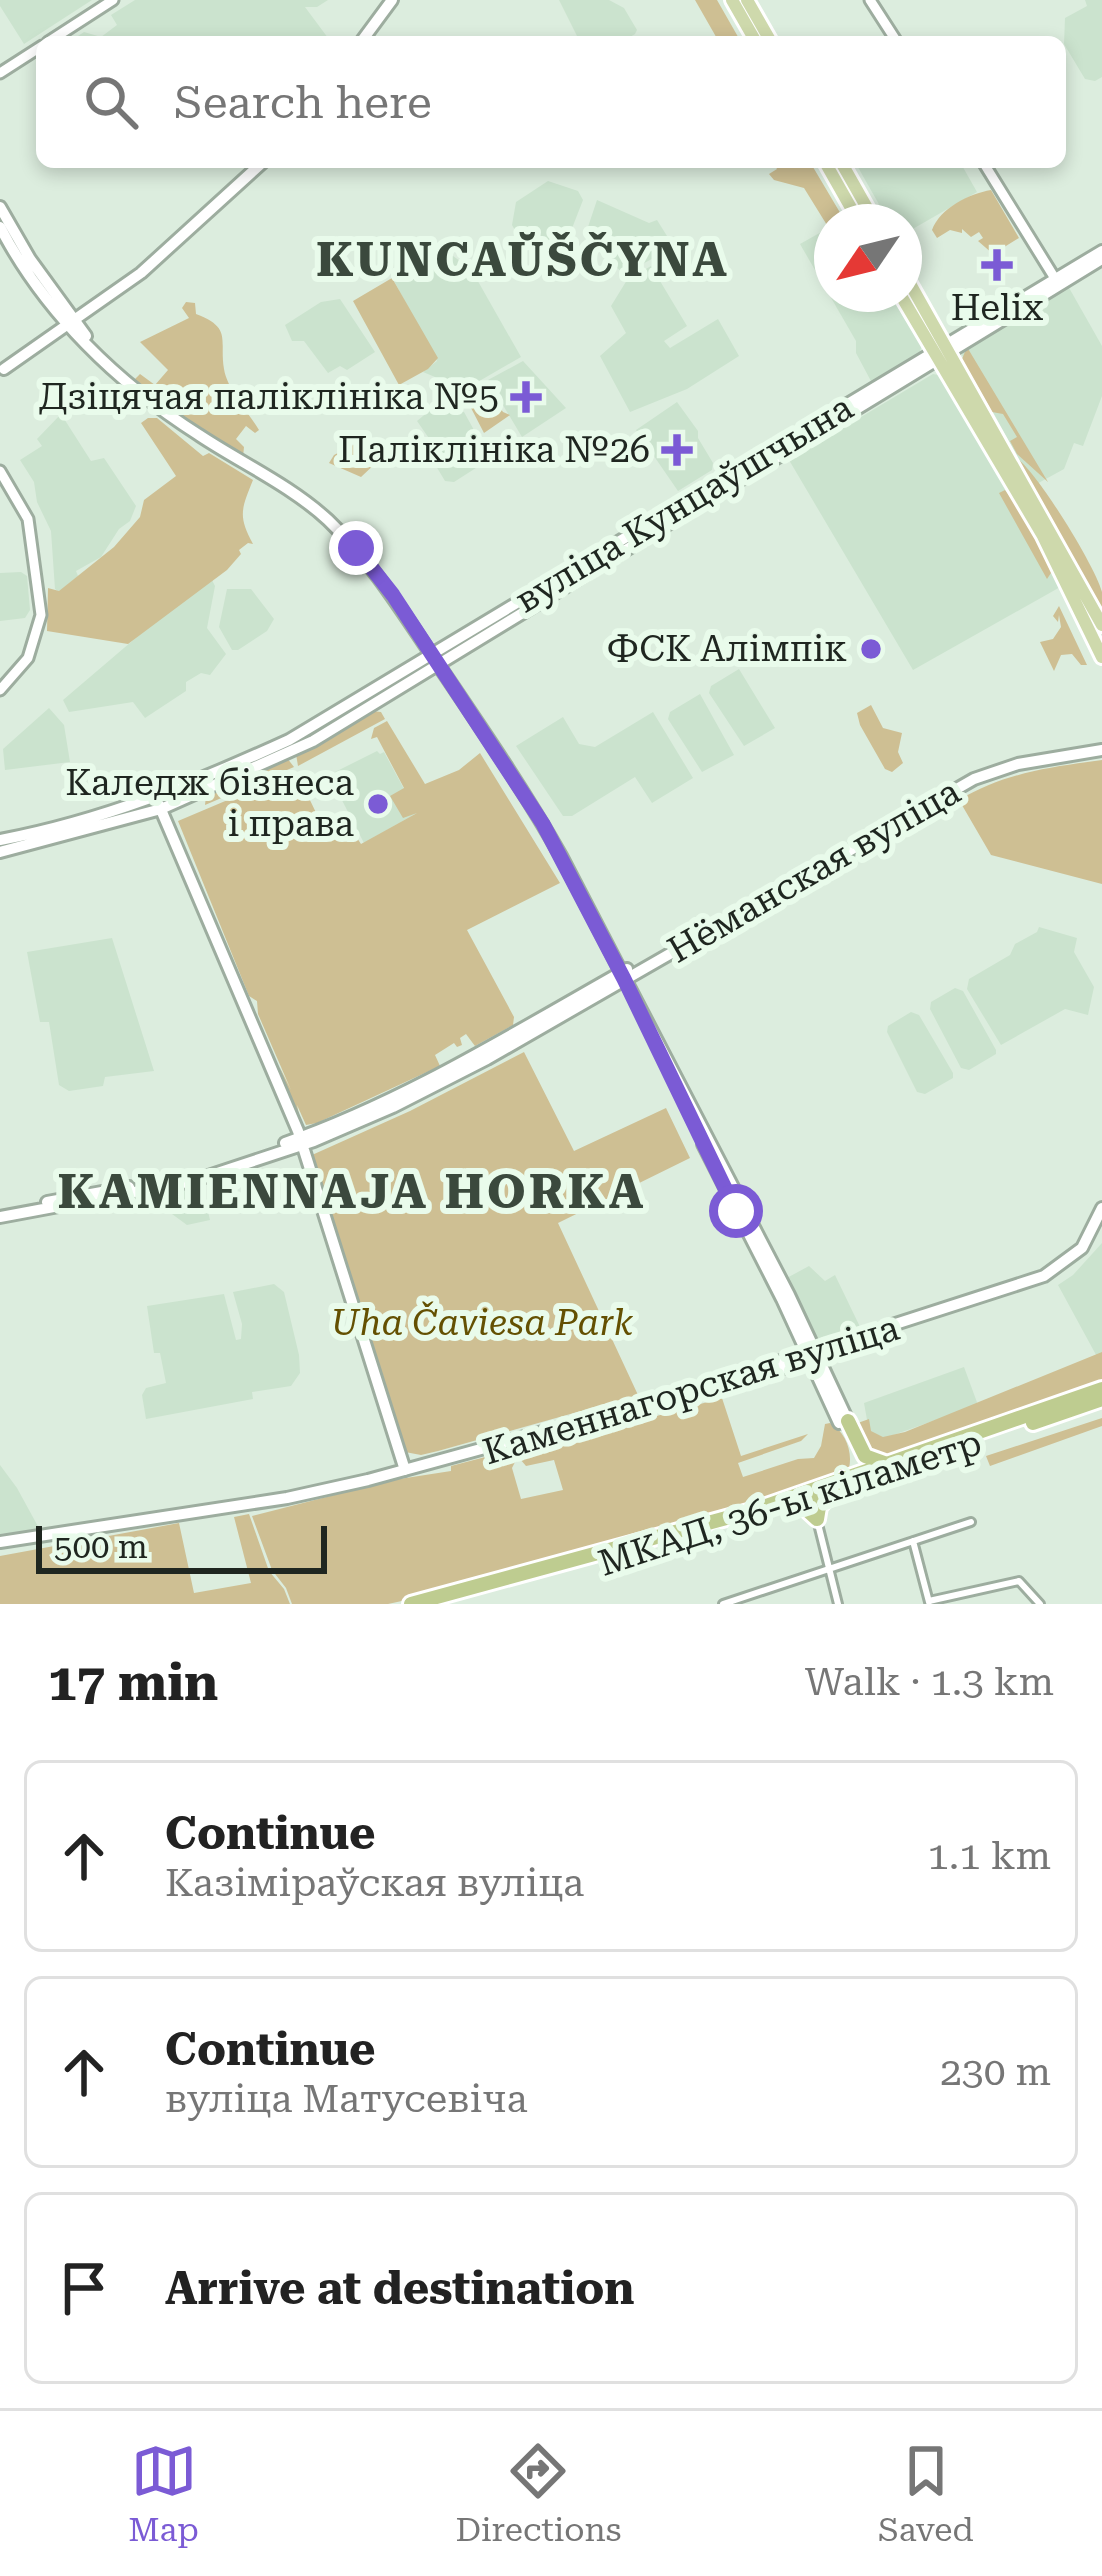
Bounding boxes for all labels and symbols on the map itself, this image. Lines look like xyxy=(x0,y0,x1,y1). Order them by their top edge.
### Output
north arrow xyxy=(814,204,922,312)
district label: KUNCAŬŠČYNA xyxy=(316,232,730,288)
marker: Helix xyxy=(981,249,1013,281)
place label: Helix xyxy=(951,287,1044,329)
place label: Дзіцячая паліклініка №5 xyxy=(39,376,499,418)
marker: Дзіцячая паліклініка №5 xyxy=(510,381,542,413)
street label: вуліца Кунцаўшчына xyxy=(508,386,861,621)
place label: Паліклініка №26 xyxy=(338,429,650,471)
marker: Паліклініка №26 xyxy=(661,434,693,466)
route end xyxy=(329,521,383,575)
place label: ФСК Алімпік xyxy=(607,628,847,670)
marker: ФСК Алімпік xyxy=(858,636,884,662)
place label: Каледж бізнеса і права xyxy=(65,762,354,845)
street label: Нёманская вуліца xyxy=(661,770,968,972)
marker: Каледж бізнеса і права xyxy=(365,791,391,817)
district label: KAMIENNAJA HORKA xyxy=(57,1164,647,1220)
route start xyxy=(709,1184,763,1238)
park label: Uha Čaviesa Park xyxy=(331,1301,634,1344)
street label: Каменнагорская вуліца xyxy=(478,1307,904,1473)
street label: МКАД, 36-ы кіламетр xyxy=(593,1421,987,1585)
scale bar xyxy=(36,1520,327,1573)

